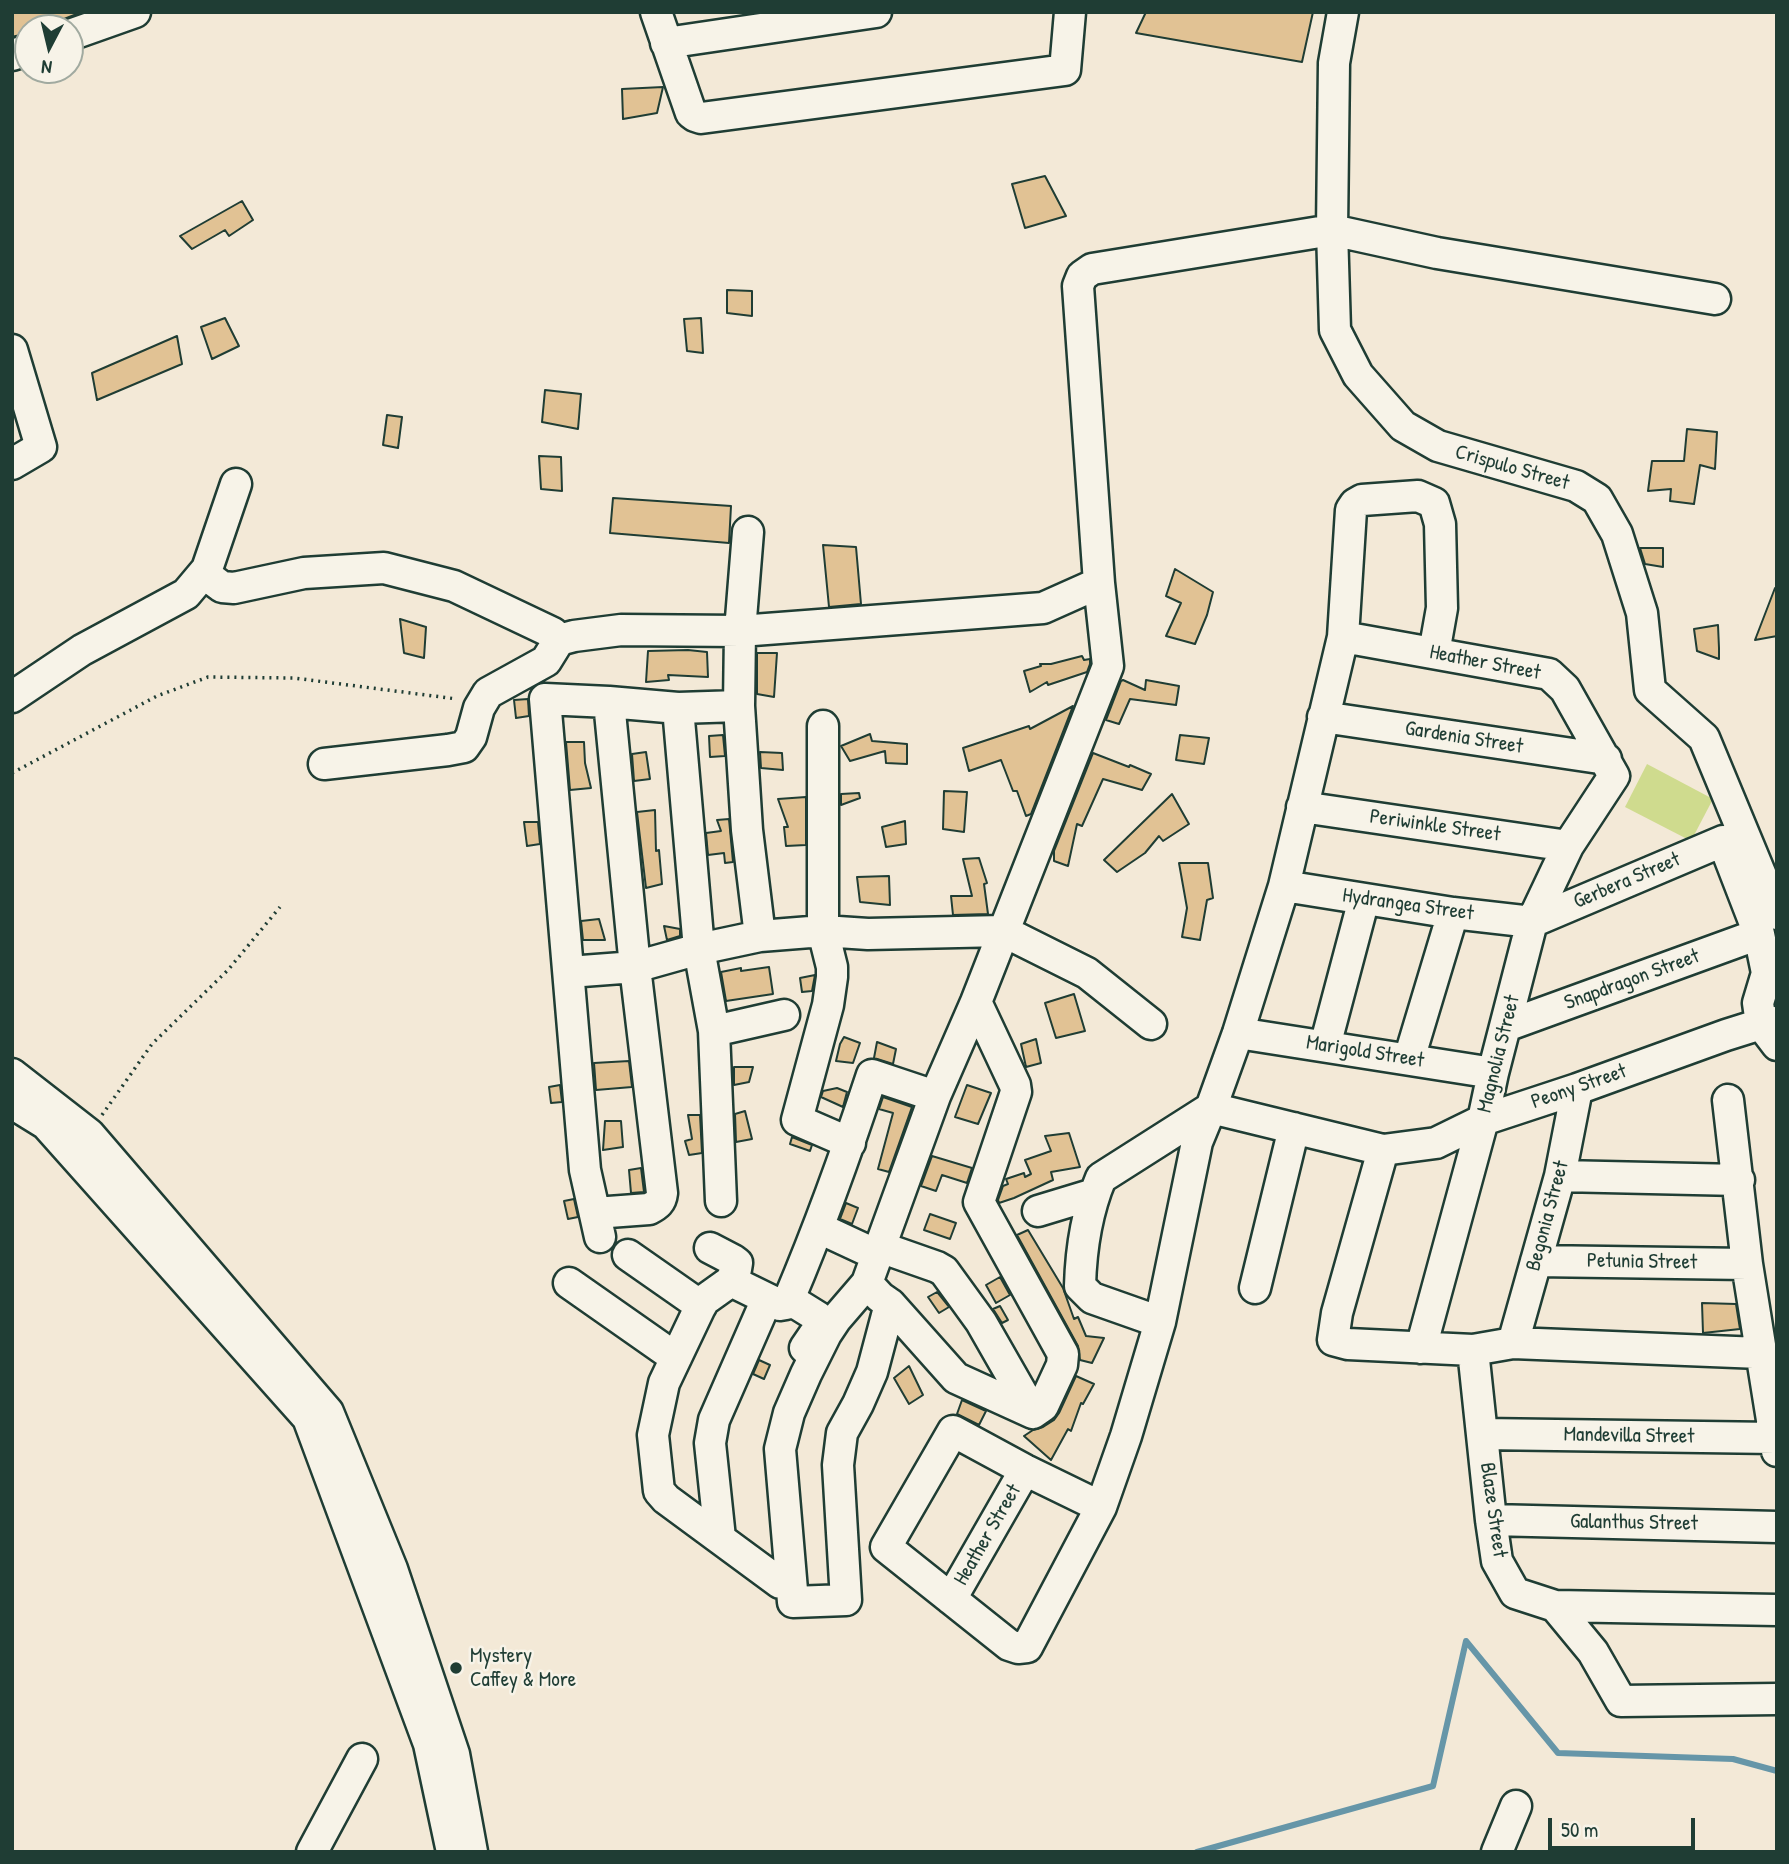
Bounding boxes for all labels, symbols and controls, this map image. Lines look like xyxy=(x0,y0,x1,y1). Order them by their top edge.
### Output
north arrow xyxy=(14,14,84,84)
text: N xyxy=(40,54,53,81)
street label: Crispulo Street xyxy=(1452,440,1572,496)
street label: Heather Street xyxy=(1427,640,1543,686)
street label: Gardenia Street xyxy=(1403,716,1525,760)
street label: Periwinkle Street xyxy=(1368,804,1502,848)
street label: Gerbera Street xyxy=(1570,847,1684,915)
street label: Hydrangea Street xyxy=(1341,883,1475,927)
street label: Snapdragon Street xyxy=(1561,944,1703,1016)
street label: Magnolia Street xyxy=(1472,993,1526,1115)
street label: Marigold Street xyxy=(1304,1030,1426,1074)
street label: Peony Street xyxy=(1528,1059,1630,1115)
street label: Begonia Street xyxy=(1521,1158,1575,1274)
street label: Petunia Street xyxy=(1587,1248,1697,1276)
street label: Mandevilla Street xyxy=(1563,1422,1695,1450)
street label: Blaze Street xyxy=(1474,1461,1512,1559)
street label: Heather Street xyxy=(949,1480,1027,1590)
street label: Galanthus Street xyxy=(1570,1509,1698,1537)
place label: Mystery Caffey & More xyxy=(470,1643,576,1693)
marker: Mystery Caffey & More xyxy=(448,1660,464,1676)
scale bar xyxy=(1551,1804,1698,1848)
text: 50 m xyxy=(1561,1815,1598,1844)

